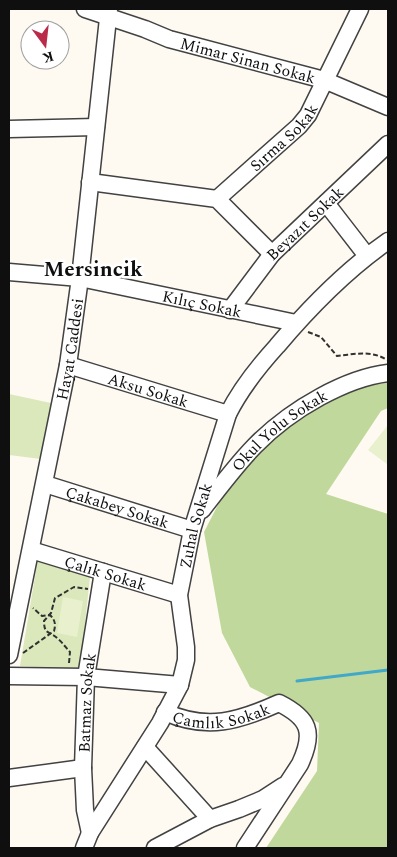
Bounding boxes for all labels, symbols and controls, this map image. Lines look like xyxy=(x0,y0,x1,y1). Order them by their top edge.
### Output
north arrow xyxy=(20,20,70,70)
street label: Mimar Sinan Sokak xyxy=(178,31,318,90)
text: K xyxy=(40,46,56,69)
street label: Sırma Sokak xyxy=(245,100,325,178)
street label: Beyazıt Sokak xyxy=(261,181,350,267)
district label: Mersincik xyxy=(43,254,143,286)
street label: Kılıç Sokak xyxy=(160,284,244,324)
street label: Hayat Caddesi xyxy=(50,297,90,402)
street label: Aksu Sokak xyxy=(105,367,191,414)
street label: Okul Yolu Sokak xyxy=(226,384,332,477)
street label: Çakabey Sokak xyxy=(63,480,172,535)
street label: Zuhal Sokak xyxy=(174,480,219,571)
street label: Çalık Sokak xyxy=(61,550,150,597)
street label: Batmaz Sokak xyxy=(73,651,103,753)
street label: Çamlık Sokak xyxy=(169,697,274,735)

